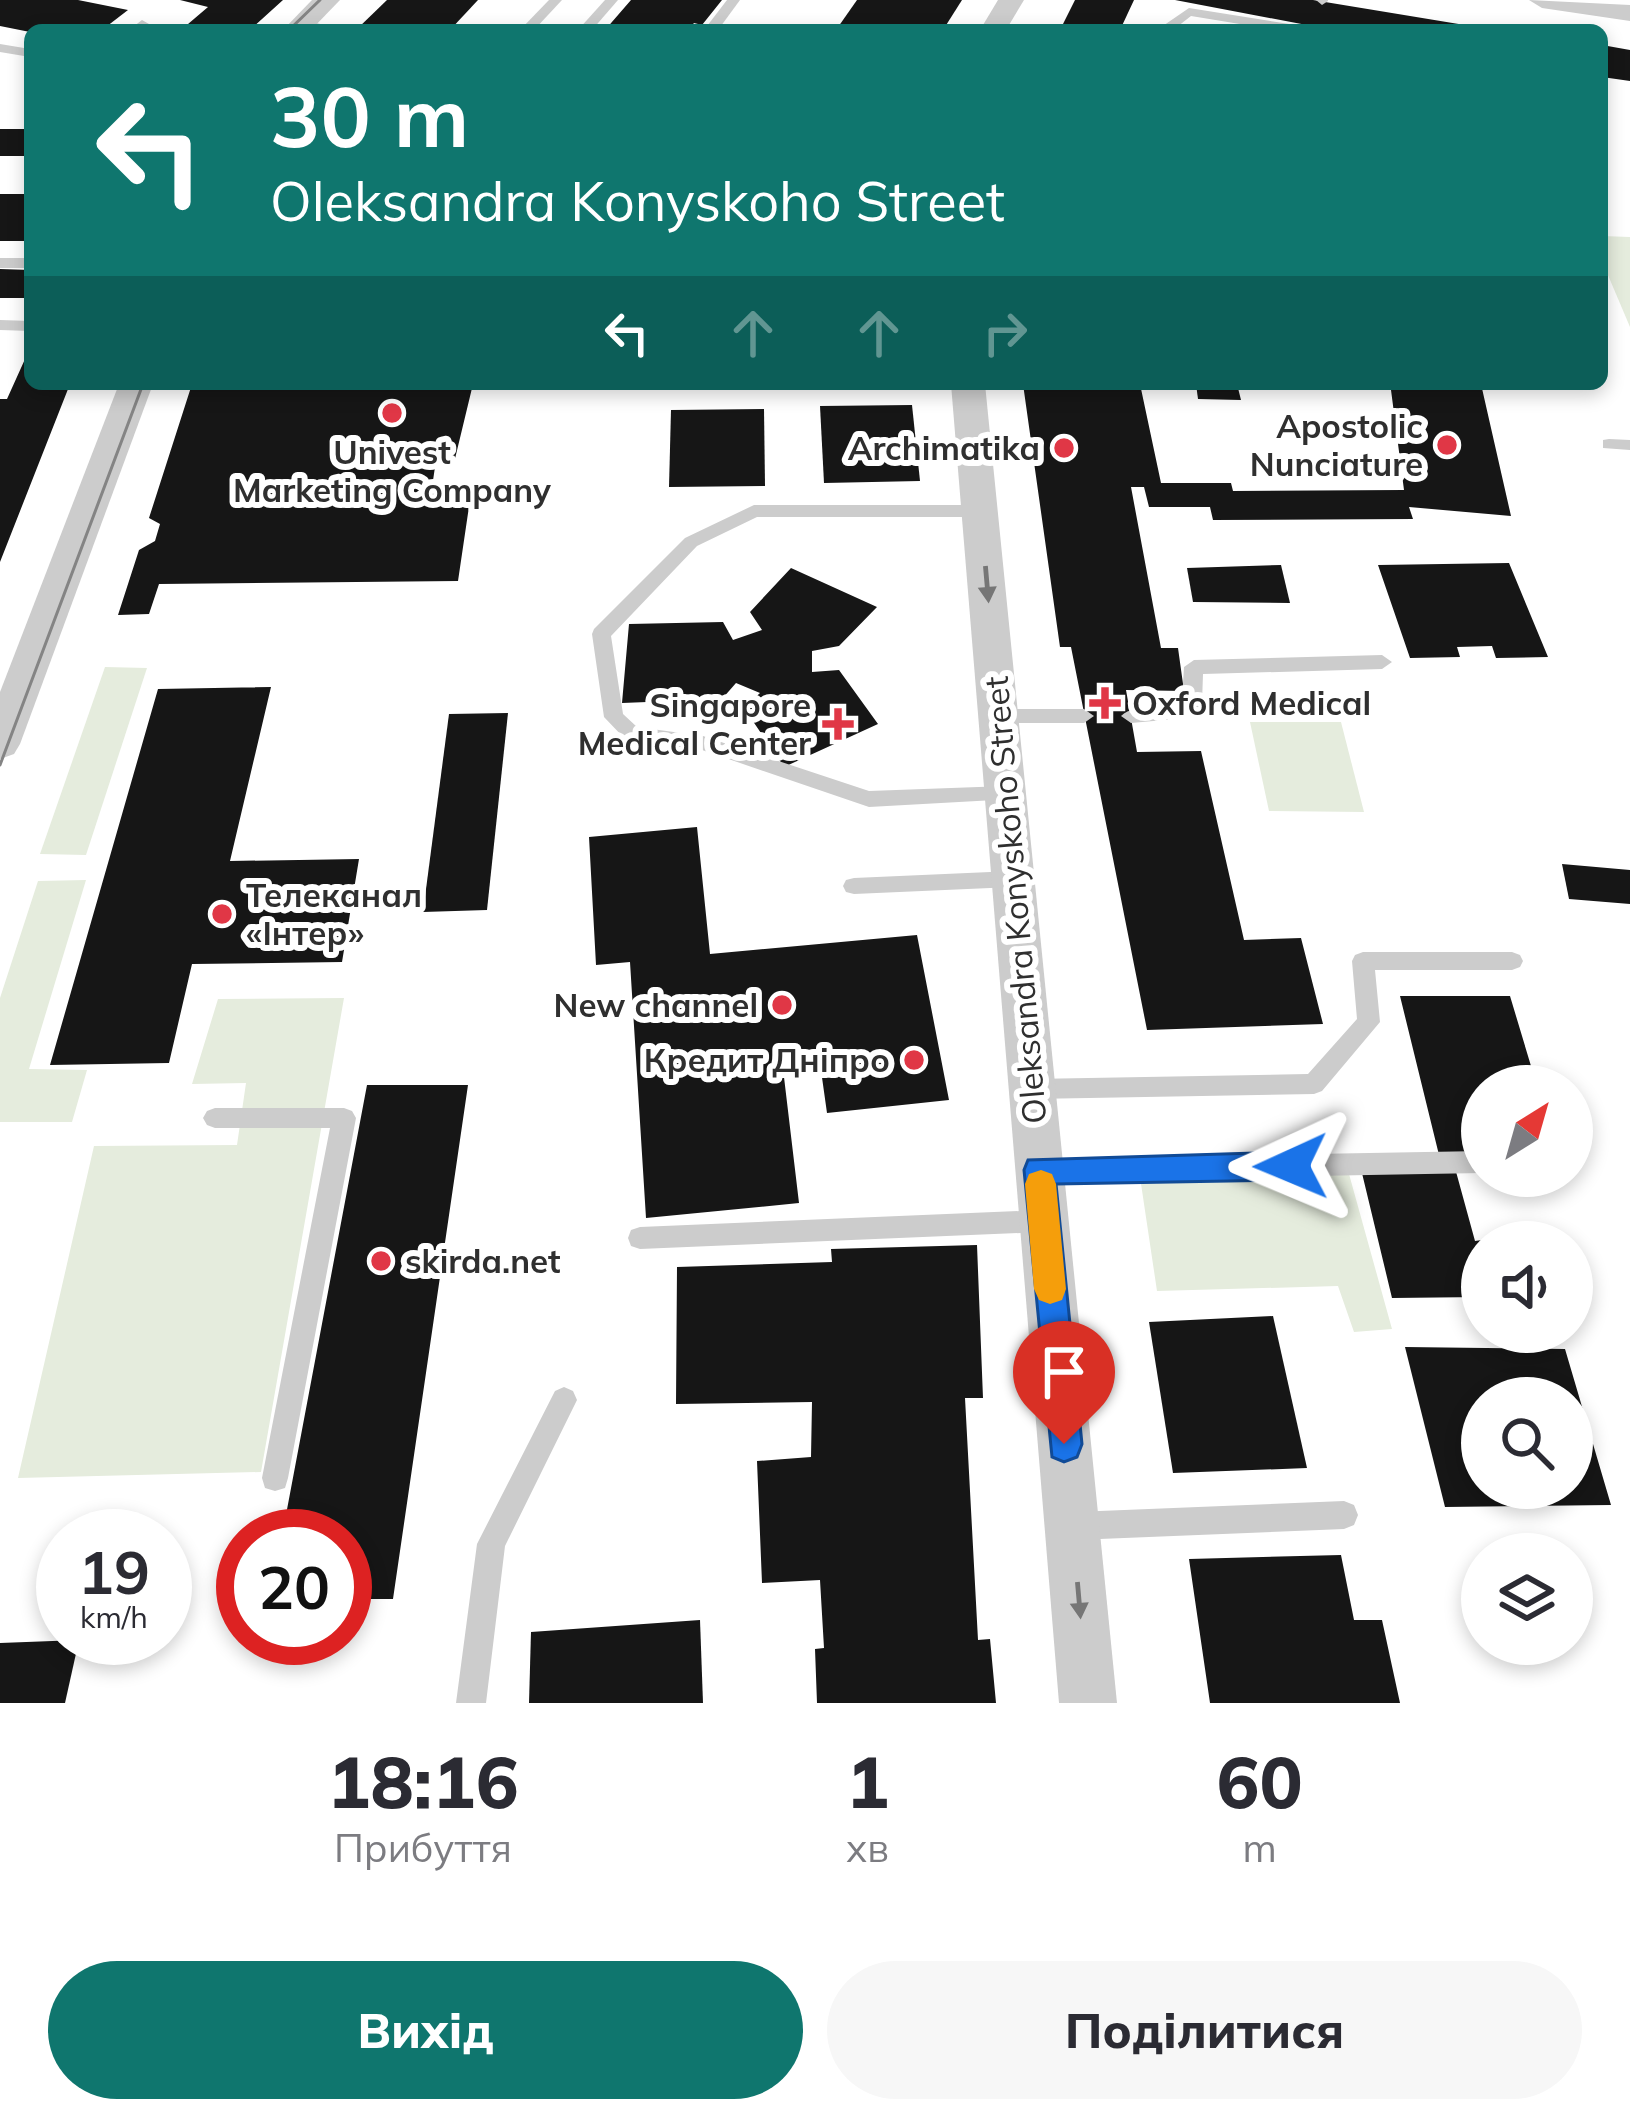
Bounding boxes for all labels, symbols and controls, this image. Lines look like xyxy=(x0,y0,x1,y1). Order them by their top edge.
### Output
text: 30 m xyxy=(270,63,469,168)
icon: left xyxy=(72,72,228,228)
text: Oleksandra Konyskoho Street xyxy=(270,167,1005,235)
icon: left xyxy=(594,300,660,366)
icon: ahead xyxy=(720,300,786,366)
icon: ahead xyxy=(846,300,912,366)
icon: right xyxy=(972,300,1038,366)
marker: Univest Marketing Company xyxy=(379,400,405,426)
place label: Apostolic Nunciature xyxy=(1250,405,1423,484)
place label: Archimatika xyxy=(848,427,1040,468)
place label: Univest Marketing Company xyxy=(233,431,551,510)
marker: Apostolic Nunciature xyxy=(1434,432,1460,458)
marker: Archimatika xyxy=(1051,435,1077,461)
one-way arrow xyxy=(978,566,997,603)
street label: Oleksandra Konyskoho Street xyxy=(975,675,1054,1126)
place label: Oxford Medical xyxy=(1132,682,1371,723)
place label: Singapore Medical Center xyxy=(578,684,811,763)
marker: Oxford Medical xyxy=(1089,687,1121,719)
marker: Singapore Medical Center xyxy=(822,708,854,740)
place label: Телеканал «Інтер» xyxy=(246,874,422,953)
marker: Телеканал «Інтер» xyxy=(209,901,235,927)
place label: New channel xyxy=(554,984,758,1025)
marker: New channel xyxy=(769,992,795,1018)
place label: Кредит Дніпро xyxy=(644,1039,890,1080)
marker: Кредит Дніпро xyxy=(901,1047,927,1073)
north arrow xyxy=(1461,1065,1593,1197)
map controls xyxy=(1461,1065,1593,1665)
position arrow xyxy=(1228,1103,1354,1229)
button: sound xyxy=(1461,1221,1593,1353)
place label: skirda.net xyxy=(405,1240,561,1281)
marker: skirda.net xyxy=(368,1248,394,1274)
pin xyxy=(1013,1321,1115,1444)
icon: arrive xyxy=(1031,1339,1097,1405)
button: search xyxy=(1461,1377,1593,1509)
speed limit sign: 20 xyxy=(216,1509,372,1665)
button: layers xyxy=(1461,1533,1593,1665)
text: 19 xyxy=(78,1534,150,1609)
one-way arrow xyxy=(1070,1582,1089,1619)
text: km/h xyxy=(80,1598,148,1636)
text: 18:16 xyxy=(327,1736,519,1826)
text: 1 xyxy=(846,1736,889,1826)
text: 60 xyxy=(1216,1736,1303,1826)
text: Прибуття xyxy=(334,1823,512,1872)
text: хв xyxy=(846,1823,889,1872)
text: m xyxy=(1242,1823,1277,1872)
button: Вихід xyxy=(48,1961,803,2099)
button: Поділитися xyxy=(827,1961,1582,2099)

